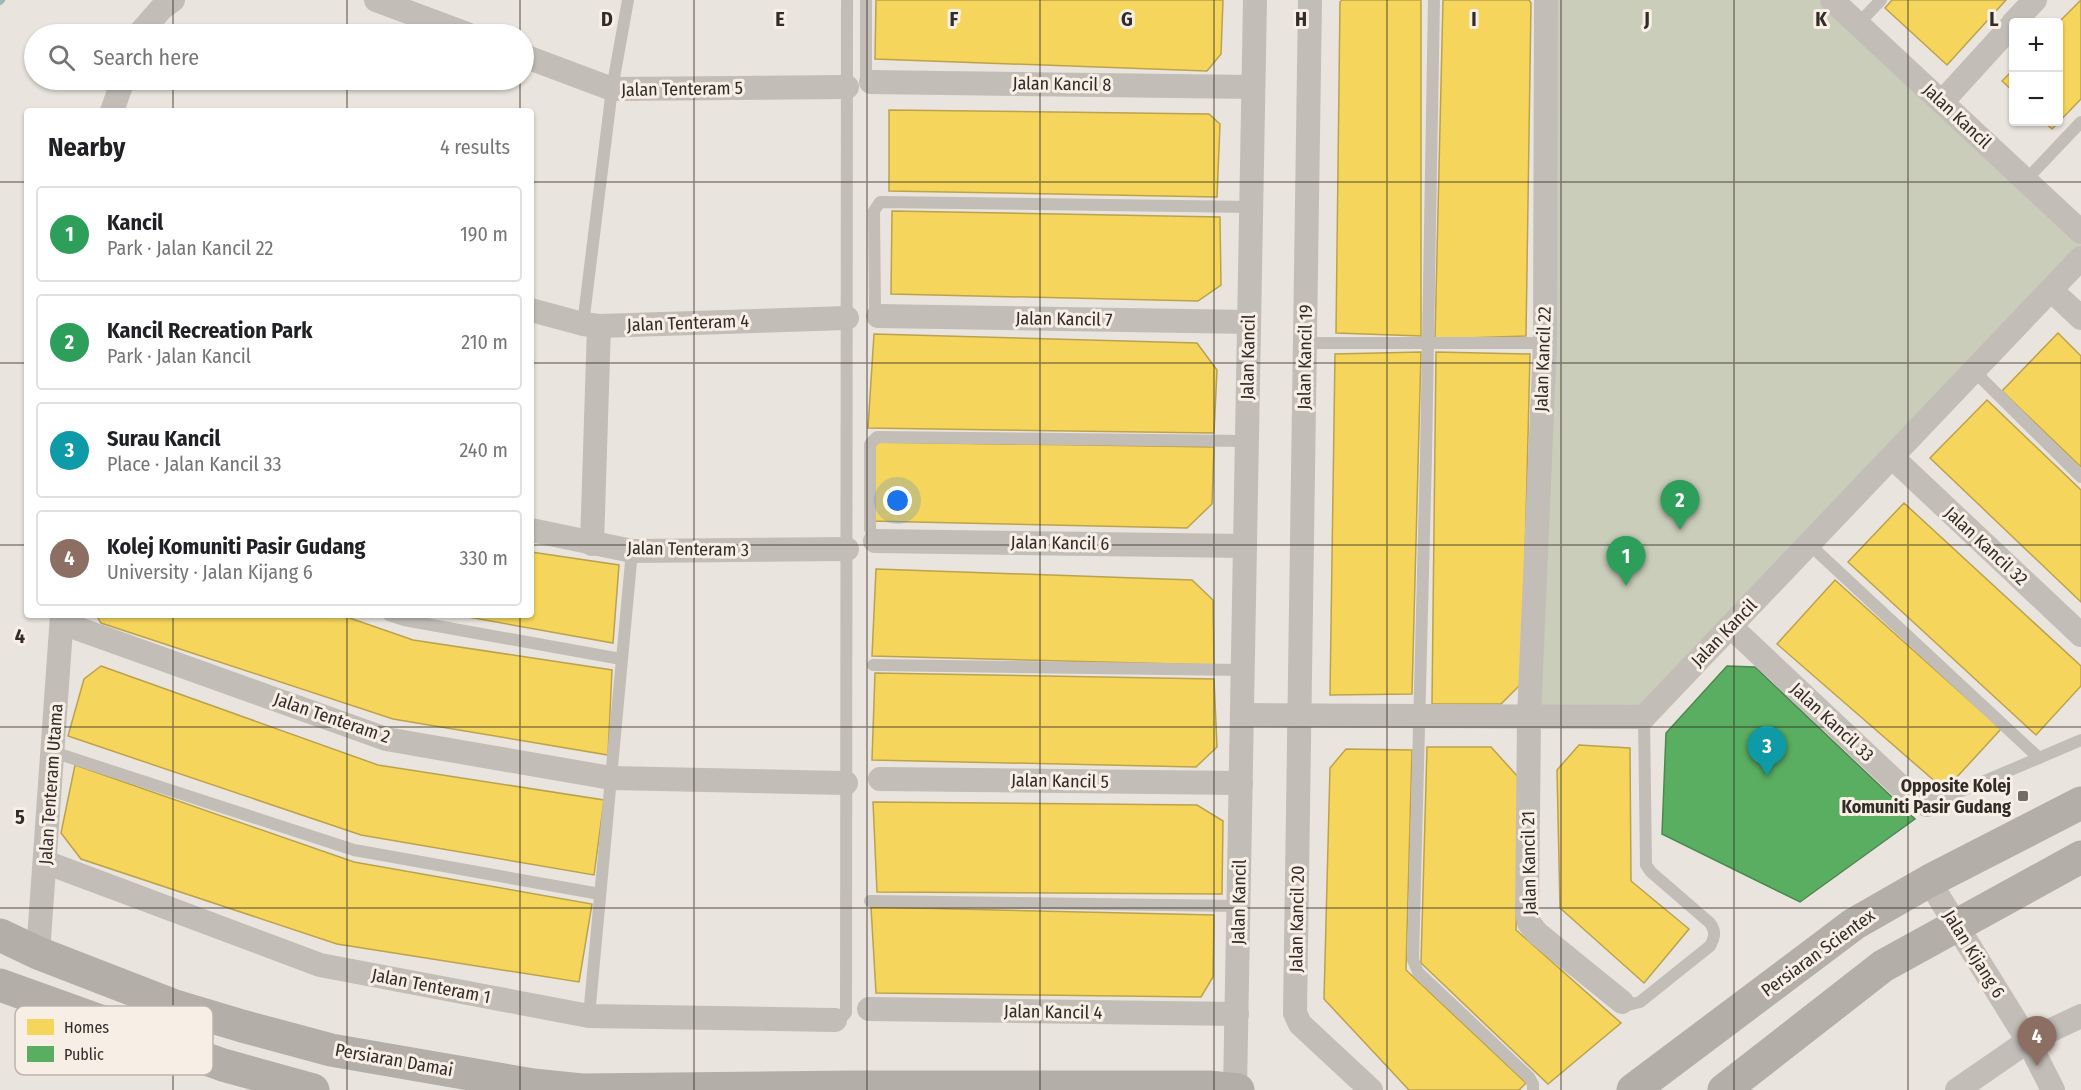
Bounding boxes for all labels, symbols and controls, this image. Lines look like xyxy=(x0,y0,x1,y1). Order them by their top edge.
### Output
text: D xyxy=(601,7,613,31)
text: E xyxy=(775,7,785,31)
text: F xyxy=(950,7,959,31)
text: G xyxy=(1121,7,1133,31)
text: H xyxy=(1295,7,1307,31)
text: I xyxy=(1471,7,1477,31)
text: J xyxy=(1643,7,1650,31)
text: K xyxy=(1815,7,1827,31)
text: L xyxy=(1989,7,1999,31)
map controls xyxy=(2009,18,2063,126)
button: + xyxy=(2009,18,2063,72)
search box xyxy=(24,24,534,90)
icon: search xyxy=(45,41,78,74)
text: Search here xyxy=(93,44,199,71)
street label: Jalan Kancil 8 xyxy=(1012,72,1112,96)
button: − xyxy=(2009,72,2063,126)
street label: Jalan Tenteram 5 xyxy=(621,77,743,101)
street label: Jalan Kancil xyxy=(1918,79,1996,153)
text: Nearby xyxy=(48,132,125,163)
text: 4 results xyxy=(440,135,510,159)
text: Kancil xyxy=(107,209,163,236)
text: 1 xyxy=(65,222,74,246)
text: 190 m xyxy=(460,222,508,246)
text: Park · Jalan Kancil 22 xyxy=(107,236,273,260)
street label: Jalan Kancil 19 xyxy=(1293,304,1317,410)
street label: Jalan Kancil 22 xyxy=(1530,306,1556,412)
street label: Jalan Kancil 7 xyxy=(1015,307,1113,331)
street label: Jalan Tenteram 4 xyxy=(626,310,750,336)
street label: Jalan Kancil xyxy=(1236,314,1260,400)
text: Kancil Recreation Park xyxy=(107,317,312,344)
text: 2 xyxy=(65,330,74,354)
text: 210 m xyxy=(461,330,508,354)
text: Park · Jalan Kancil xyxy=(107,344,251,368)
text: Surau Kancil xyxy=(107,425,221,452)
text: 3 xyxy=(65,438,74,462)
text: 240 m xyxy=(459,438,508,462)
text: Place · Jalan Kancil 33 xyxy=(107,452,282,476)
pin: 2 xyxy=(1660,480,1700,530)
your location xyxy=(883,486,912,515)
street label: Jalan Kancil 32 xyxy=(1940,502,2032,590)
street label: Jalan Kancil 6 xyxy=(1011,531,1110,555)
text: Kolej Komuniti Pasir Gudang xyxy=(107,533,366,560)
pin: 1 xyxy=(1606,536,1646,586)
street label: Jalan Tenteram 3 xyxy=(627,537,749,561)
text: 4 xyxy=(64,546,75,570)
text: 330 m xyxy=(459,546,508,570)
text: University · Jalan Kijang 6 xyxy=(107,560,313,584)
street label: Jalan Kancil xyxy=(1686,594,1762,671)
text: 4 xyxy=(15,624,25,648)
street label: Jalan Kancil 33 xyxy=(1786,678,1878,766)
street label: Jalan Tenteram 2 xyxy=(271,688,393,748)
street label: Jalan Tenteram Utama xyxy=(34,703,68,865)
pin: 3 xyxy=(1748,726,1786,776)
street label: Jalan Kancil 5 xyxy=(1011,769,1109,793)
place label: Opposite Kolej Komuniti Pasir Gudang xyxy=(1842,775,2011,818)
marker: Opposite Kolej Komuniti Pasir Gudang xyxy=(2016,789,2030,803)
text: 5 xyxy=(15,805,25,829)
street label: Jalan Kancil 21 xyxy=(1517,811,1541,915)
street label: Jalan Kancil xyxy=(1227,859,1251,945)
street label: Jalan Kancil 20 xyxy=(1285,865,1309,973)
street label: Persiaran Scientex xyxy=(1757,904,1879,1002)
street label: Jalan Kijang 6 xyxy=(1938,906,2010,1002)
street label: Jalan Tenteram 1 xyxy=(370,964,492,1008)
street label: Jalan Kancil 4 xyxy=(1004,1000,1103,1024)
legend xyxy=(15,1006,213,1075)
pin: 4 xyxy=(2018,1016,2056,1066)
text: Homes xyxy=(64,1018,109,1037)
street label: Persiaran Damai xyxy=(333,1039,455,1081)
text: Public xyxy=(64,1045,104,1064)

